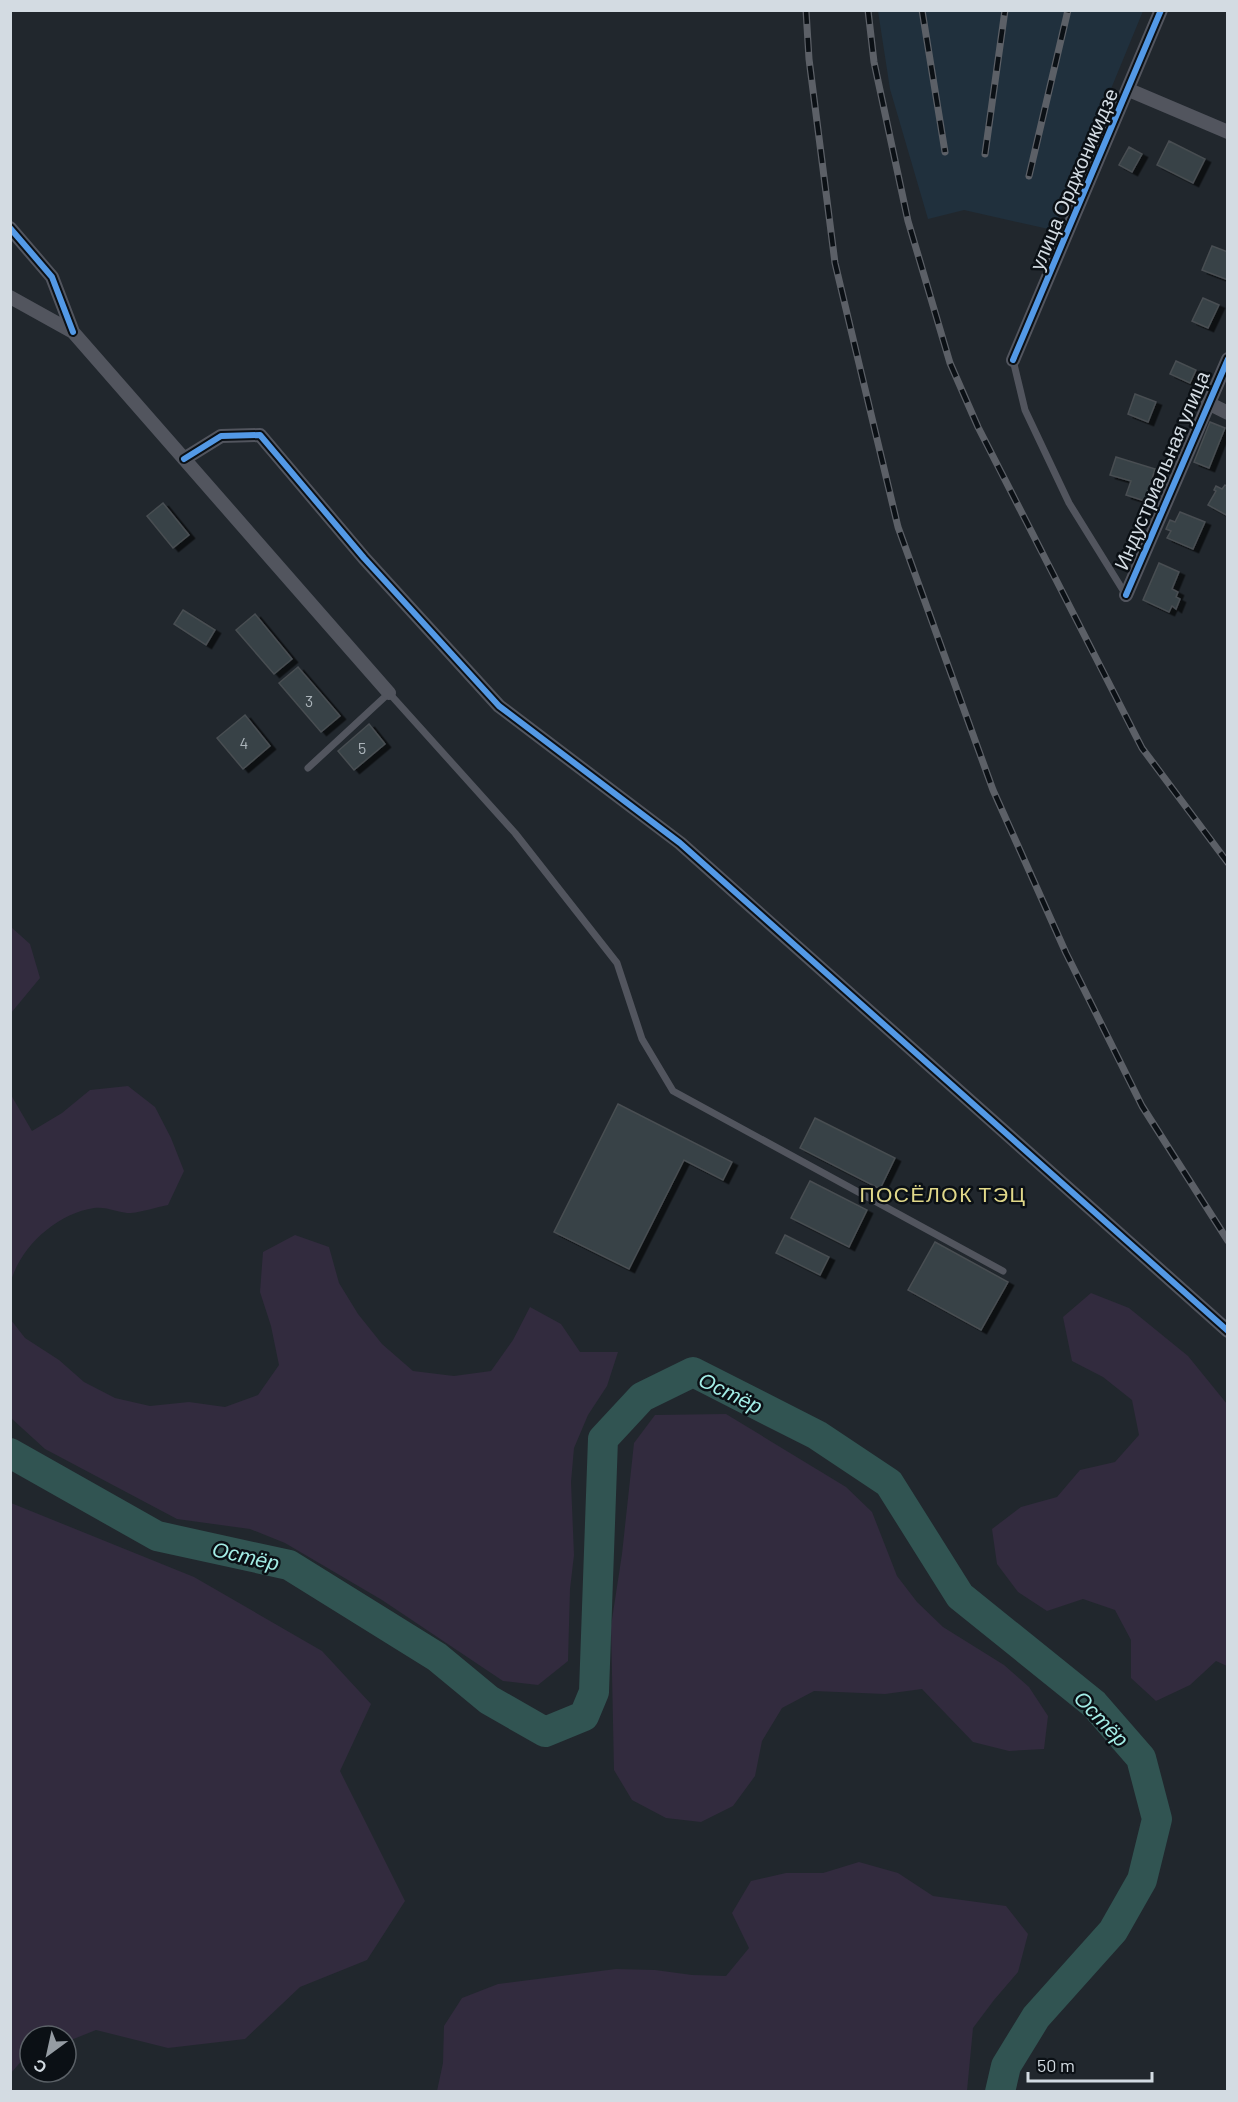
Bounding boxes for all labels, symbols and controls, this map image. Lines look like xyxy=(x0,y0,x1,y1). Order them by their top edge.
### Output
street label: улица Орджоникидзе xyxy=(1024,84,1122,274)
street label: Индустриальная улица xyxy=(1108,366,1214,573)
house number: 3 xyxy=(305,691,313,710)
house number: 4 xyxy=(240,733,248,752)
house number: 5 xyxy=(358,738,366,757)
district label: ПОСЁЛОК ТЭЦ xyxy=(859,1181,1027,1206)
water label: Остёр xyxy=(695,1366,767,1418)
water label: Остёр xyxy=(210,1535,282,1575)
water label: Остёр xyxy=(1069,1685,1135,1751)
north arrow xyxy=(18,2024,78,2084)
scale bar xyxy=(1028,2045,1152,2083)
text: 50 m xyxy=(1037,2054,1075,2076)
text: С xyxy=(29,2056,50,2078)

